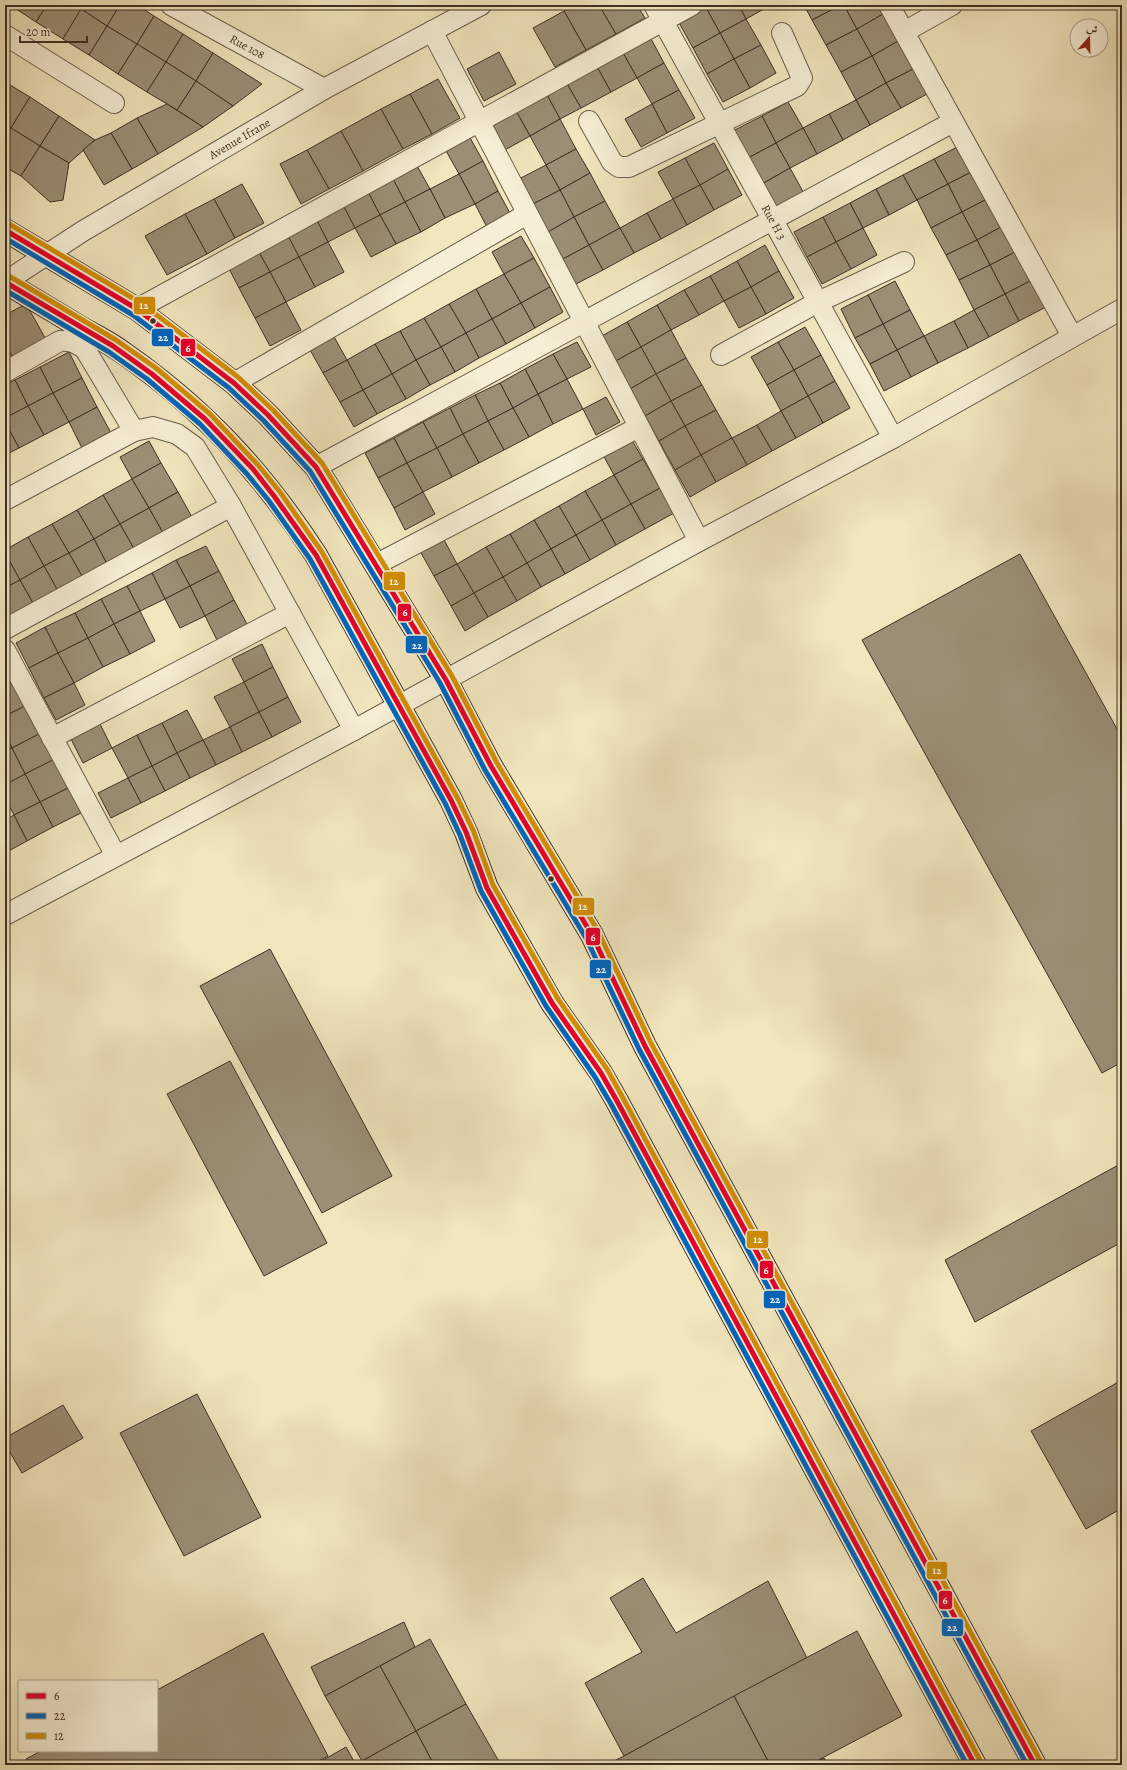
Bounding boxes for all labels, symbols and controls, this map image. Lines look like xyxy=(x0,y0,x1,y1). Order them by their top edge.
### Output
scale bar xyxy=(20,18,87,44)
north arrow xyxy=(1069,18,1109,58)
text: ش xyxy=(1085,20,1100,38)
text: 20 m xyxy=(26,24,50,40)
street label: Rue 108 xyxy=(227,31,268,63)
street label: Avenue Ifrane xyxy=(205,114,273,164)
street label: Rue H 3 xyxy=(758,202,790,242)
line badge: 12 xyxy=(133,296,156,315)
text: 12 xyxy=(139,298,149,313)
unlabelled marker xyxy=(148,316,158,326)
line badge: 22 xyxy=(151,328,174,347)
text: 22 xyxy=(158,330,169,345)
line badge: 6 xyxy=(180,338,196,357)
text: 6 xyxy=(185,341,191,356)
line badge: 12 xyxy=(383,571,406,591)
text: 12 xyxy=(389,574,399,589)
line badge: 6 xyxy=(397,603,412,622)
text: 6 xyxy=(402,605,408,620)
line badge: 22 xyxy=(405,635,428,654)
text: 22 xyxy=(412,638,423,653)
unlabelled marker xyxy=(546,874,556,884)
line badge: 12 xyxy=(572,897,595,916)
text: 12 xyxy=(578,899,588,914)
line badge: 6 xyxy=(585,927,601,946)
text: 6 xyxy=(590,930,596,945)
line badge: 22 xyxy=(589,959,612,979)
text: 22 xyxy=(596,962,607,977)
line badge: 12 xyxy=(746,1230,769,1249)
text: 12 xyxy=(753,1232,763,1247)
line badge: 6 xyxy=(759,1260,774,1279)
text: 6 xyxy=(763,1263,769,1278)
line badge: 22 xyxy=(763,1290,786,1309)
text: 22 xyxy=(770,1292,781,1307)
line badge: 12 xyxy=(926,1561,948,1580)
text: 12 xyxy=(932,1563,942,1578)
line badge: 6 xyxy=(938,1590,953,1610)
text: 6 xyxy=(942,1593,948,1608)
line badge: 22 xyxy=(941,1618,964,1637)
text: 22 xyxy=(947,1620,958,1635)
legend xyxy=(18,1680,158,1752)
text: 6 xyxy=(54,1688,60,1704)
text: 22 xyxy=(54,1708,66,1724)
text: 12 xyxy=(54,1728,64,1744)

